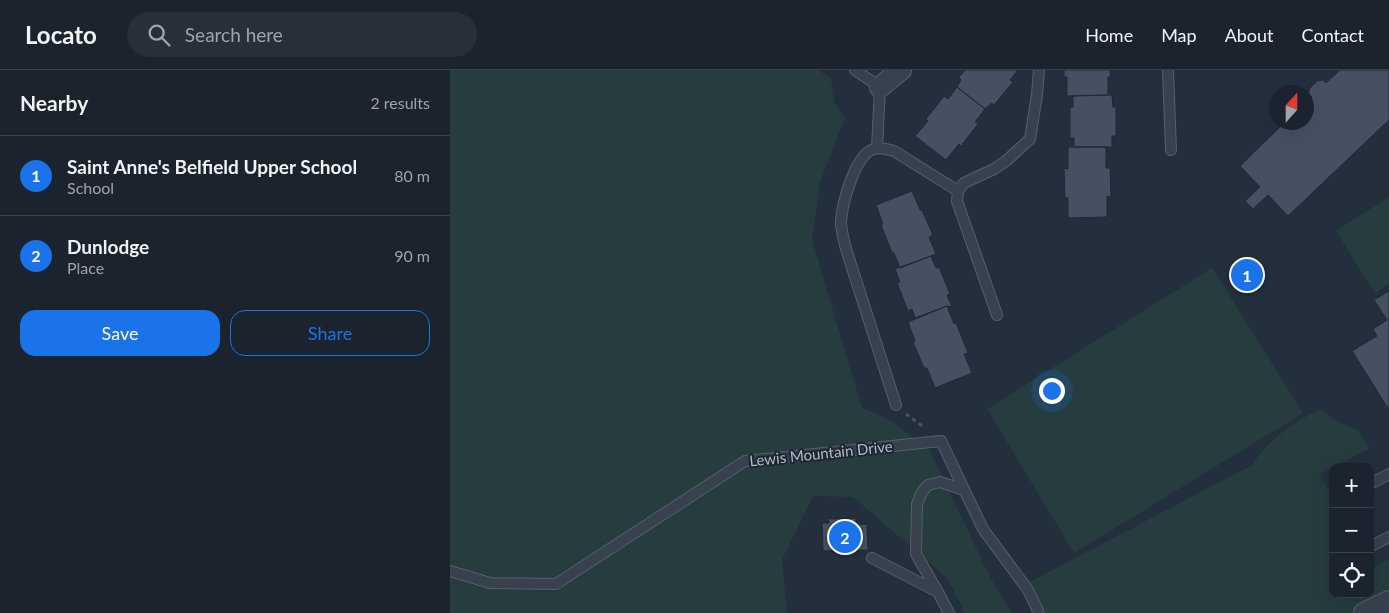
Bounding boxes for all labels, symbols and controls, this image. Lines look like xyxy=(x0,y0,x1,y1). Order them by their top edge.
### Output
search box xyxy=(127,12,477,57)
text: Locato xyxy=(25,20,97,49)
icon: search xyxy=(145,21,173,49)
text: Search here xyxy=(185,23,283,46)
text: Home xyxy=(1085,24,1133,46)
text: Map xyxy=(1161,24,1197,46)
text: About xyxy=(1225,24,1274,46)
text: Contact xyxy=(1302,24,1364,46)
north arrow xyxy=(1269,85,1314,130)
text: Nearby xyxy=(20,90,88,115)
text: 2 results xyxy=(370,93,430,112)
text: Saint Anne's Belfield Upper School xyxy=(67,155,357,178)
text: 1 xyxy=(31,166,41,185)
text: 80 m xyxy=(394,166,430,185)
text: School xyxy=(67,178,114,197)
text: Dunlodge xyxy=(67,235,149,258)
text: 2 xyxy=(31,246,41,265)
text: 90 m xyxy=(394,246,430,265)
pin: 1 xyxy=(1231,256,1263,294)
text: Place xyxy=(67,258,104,277)
button: Save xyxy=(20,310,220,356)
button: Share xyxy=(230,310,430,356)
your location xyxy=(1039,378,1065,404)
street label: Lewis Mountain Drive xyxy=(748,437,893,469)
map controls xyxy=(1329,463,1374,598)
button: + xyxy=(1329,463,1374,508)
button: − xyxy=(1329,508,1374,553)
pin: 2 xyxy=(829,518,861,556)
button: locate xyxy=(1329,553,1374,598)

